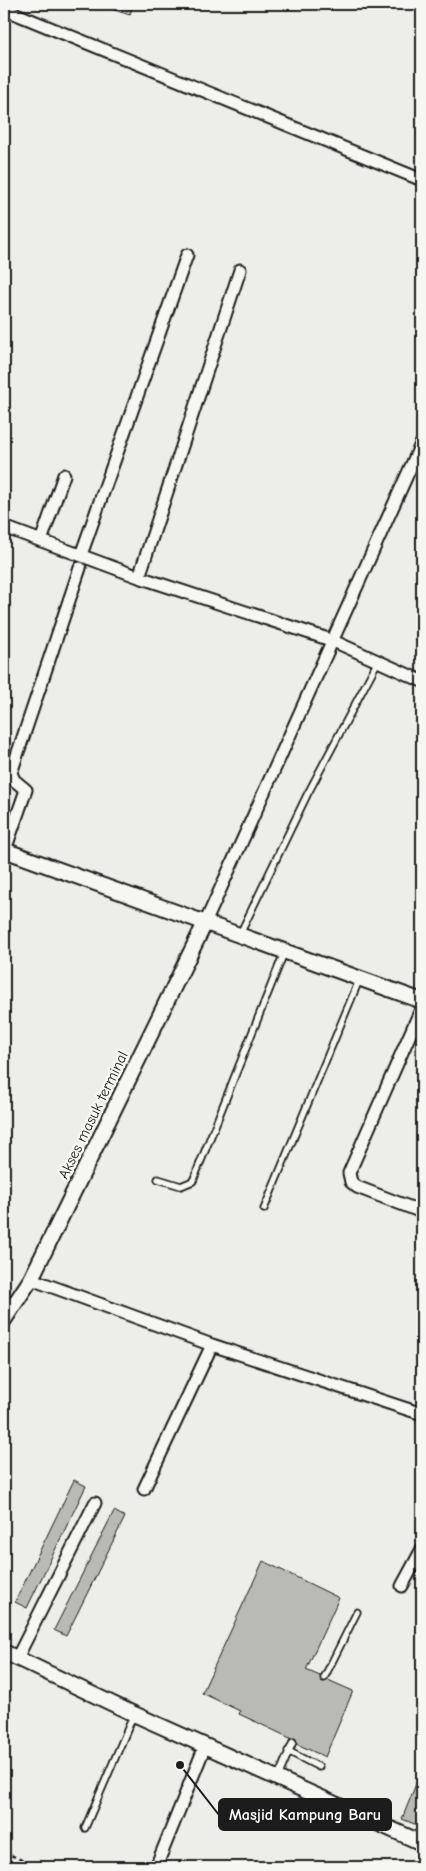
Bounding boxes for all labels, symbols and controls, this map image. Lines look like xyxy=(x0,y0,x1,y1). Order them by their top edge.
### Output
street label: Akses masuk terminal xyxy=(54,1048,132,1182)
callout: Masjid Kampung Baru xyxy=(219,1799,391,1830)
text: Masjid Kampung Baru xyxy=(229,1806,381,1824)

